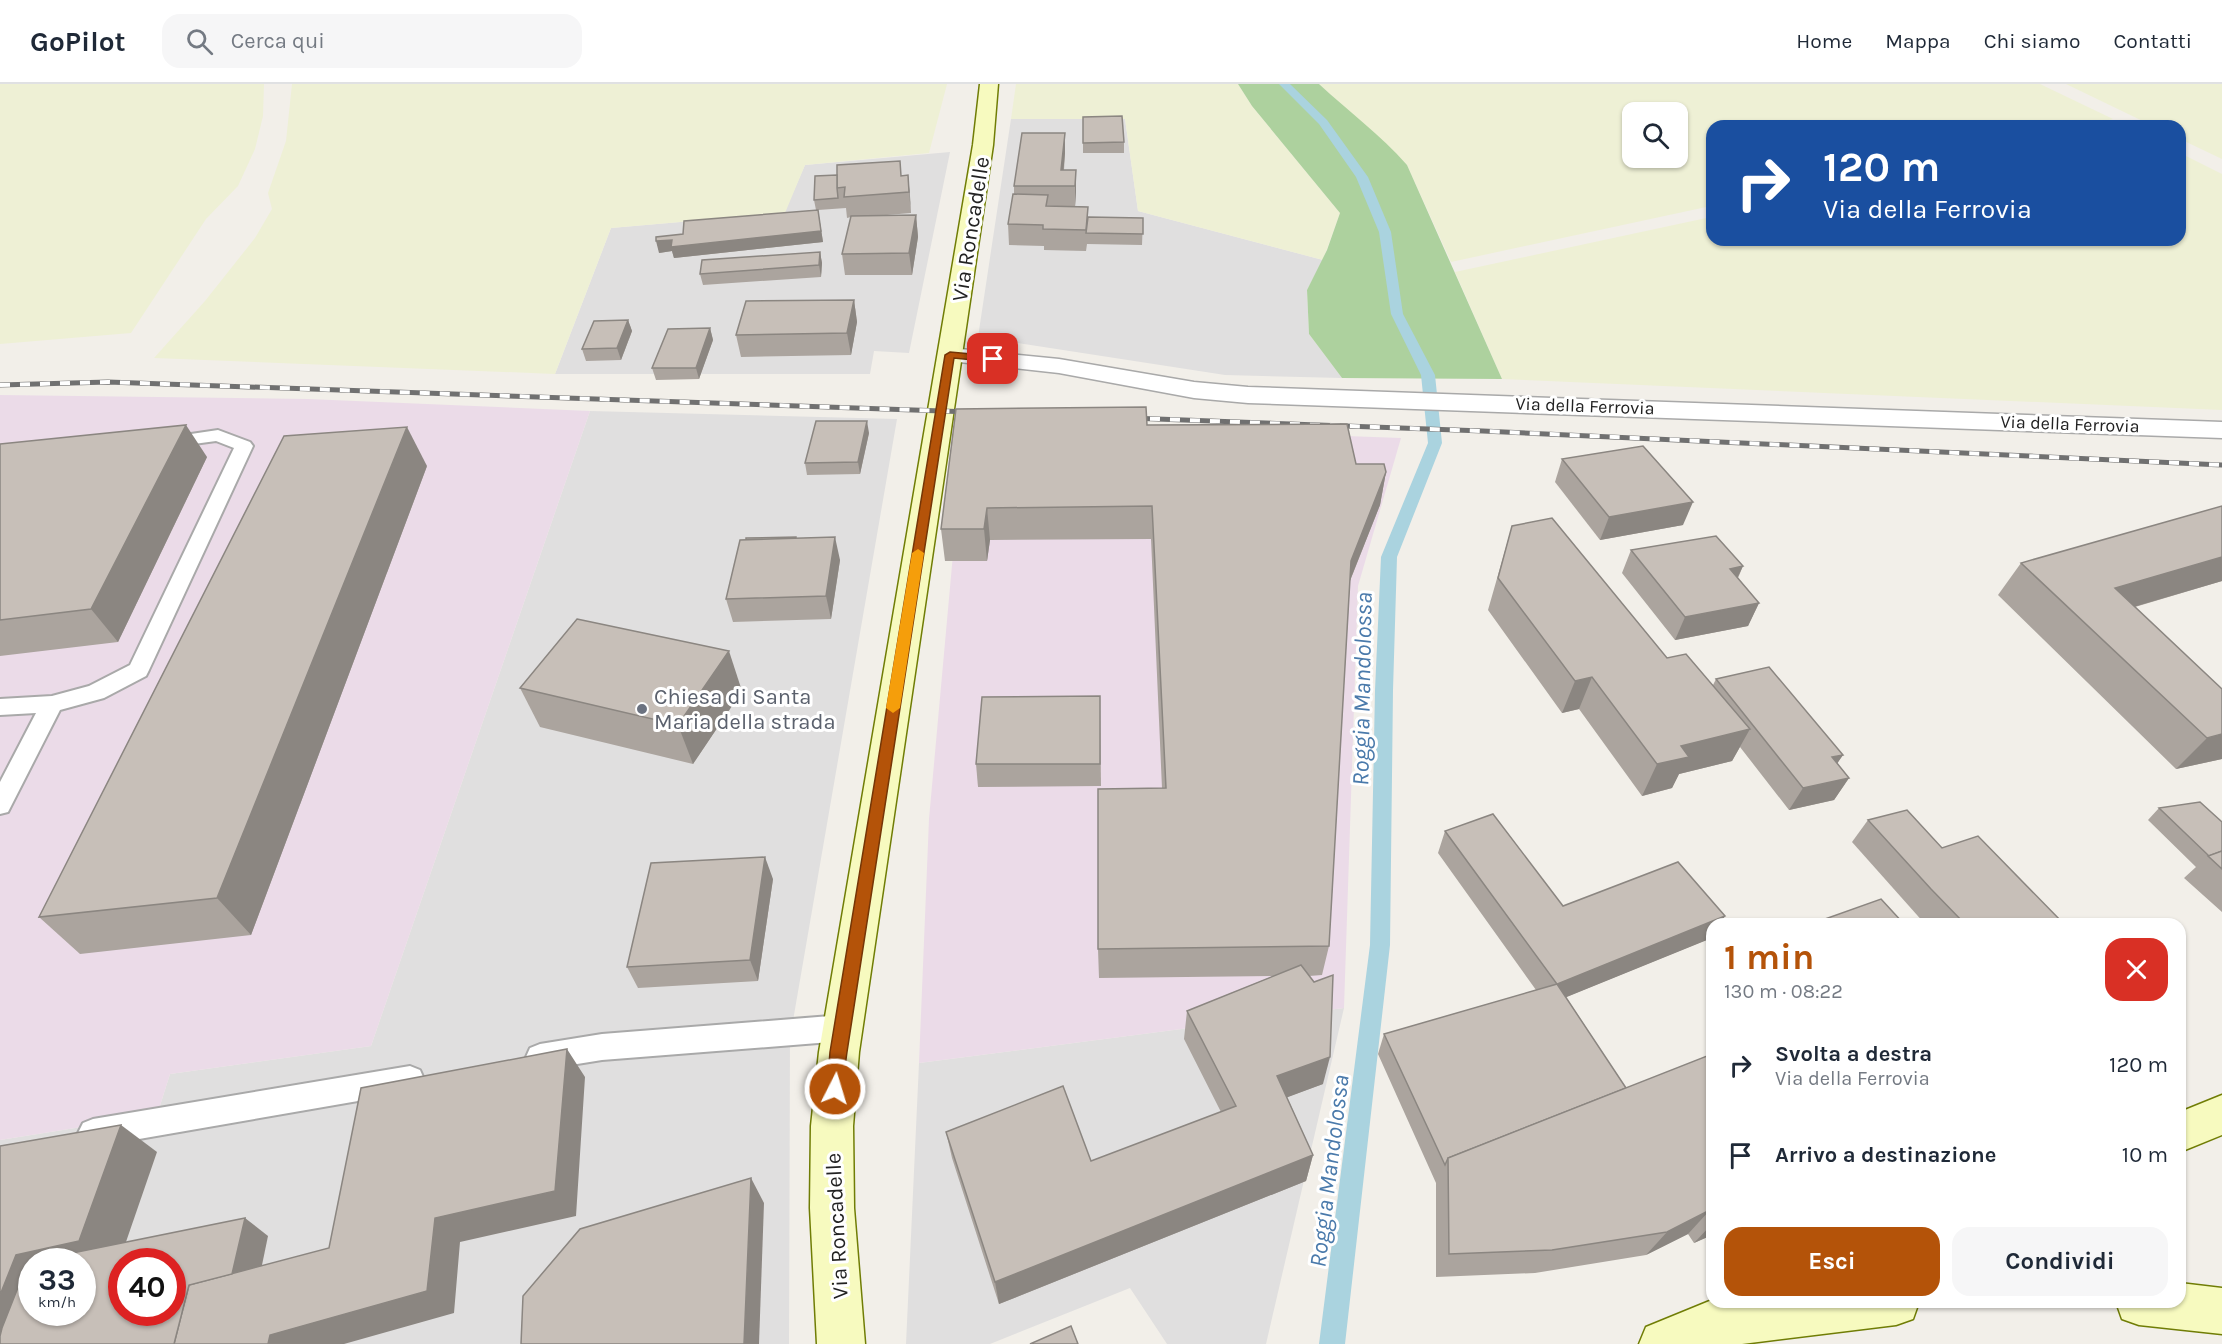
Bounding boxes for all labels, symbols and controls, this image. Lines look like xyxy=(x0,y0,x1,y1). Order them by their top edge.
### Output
search box xyxy=(162,14,582,68)
text: GoPilot xyxy=(30,25,126,58)
icon: search xyxy=(183,25,216,58)
text: Cerca qui xyxy=(231,28,325,54)
text: Home xyxy=(1796,29,1852,53)
text: Mappa xyxy=(1885,29,1951,53)
text: Chi siamo xyxy=(1984,29,2080,53)
text: Contatti xyxy=(2113,29,2192,53)
map controls xyxy=(1622,102,1688,168)
button: search xyxy=(1622,102,1688,168)
text: 120 m xyxy=(1823,142,1940,192)
icon: right xyxy=(1724,144,1802,222)
street label: Via Roncadelle xyxy=(947,155,995,304)
text: Via della Ferrovia xyxy=(1823,193,2032,225)
pin xyxy=(967,333,1018,384)
icon: arrive xyxy=(976,342,1009,375)
street label: Via della Ferrovia xyxy=(1515,393,1655,419)
street label: Via della Ferrovia xyxy=(2000,411,2140,437)
water label: Roggia Mandolossa xyxy=(1346,592,1378,786)
place label: Chiesa di Santa Maria della strada xyxy=(654,684,836,735)
marker: Chiesa di Santa Maria della strada xyxy=(635,702,649,716)
text: 1 min xyxy=(1724,936,1814,978)
button: close xyxy=(2105,938,2168,1001)
text: 130 m · 08:22 xyxy=(1724,980,1843,1003)
text: Svolta a destra xyxy=(1775,1041,1932,1067)
icon: right xyxy=(1724,1049,1757,1082)
text: 120 m xyxy=(2109,1052,2168,1078)
position arrow xyxy=(803,1057,867,1121)
text: Via della Ferrovia xyxy=(1775,1067,1930,1090)
water label: Roggia Mandolossa xyxy=(1303,1073,1355,1269)
icon: arrive xyxy=(1724,1139,1757,1172)
text: Arrivo a destinazione xyxy=(1775,1142,1996,1168)
text: 10 m xyxy=(2122,1142,2168,1168)
street label: Via Roncadelle xyxy=(820,1152,854,1300)
button: Esci xyxy=(1724,1227,1940,1296)
button: Condividi xyxy=(1952,1227,2168,1296)
speed limit sign: 40 xyxy=(108,1248,186,1326)
text: 33 xyxy=(38,1262,76,1298)
text: km/h xyxy=(38,1293,76,1311)

